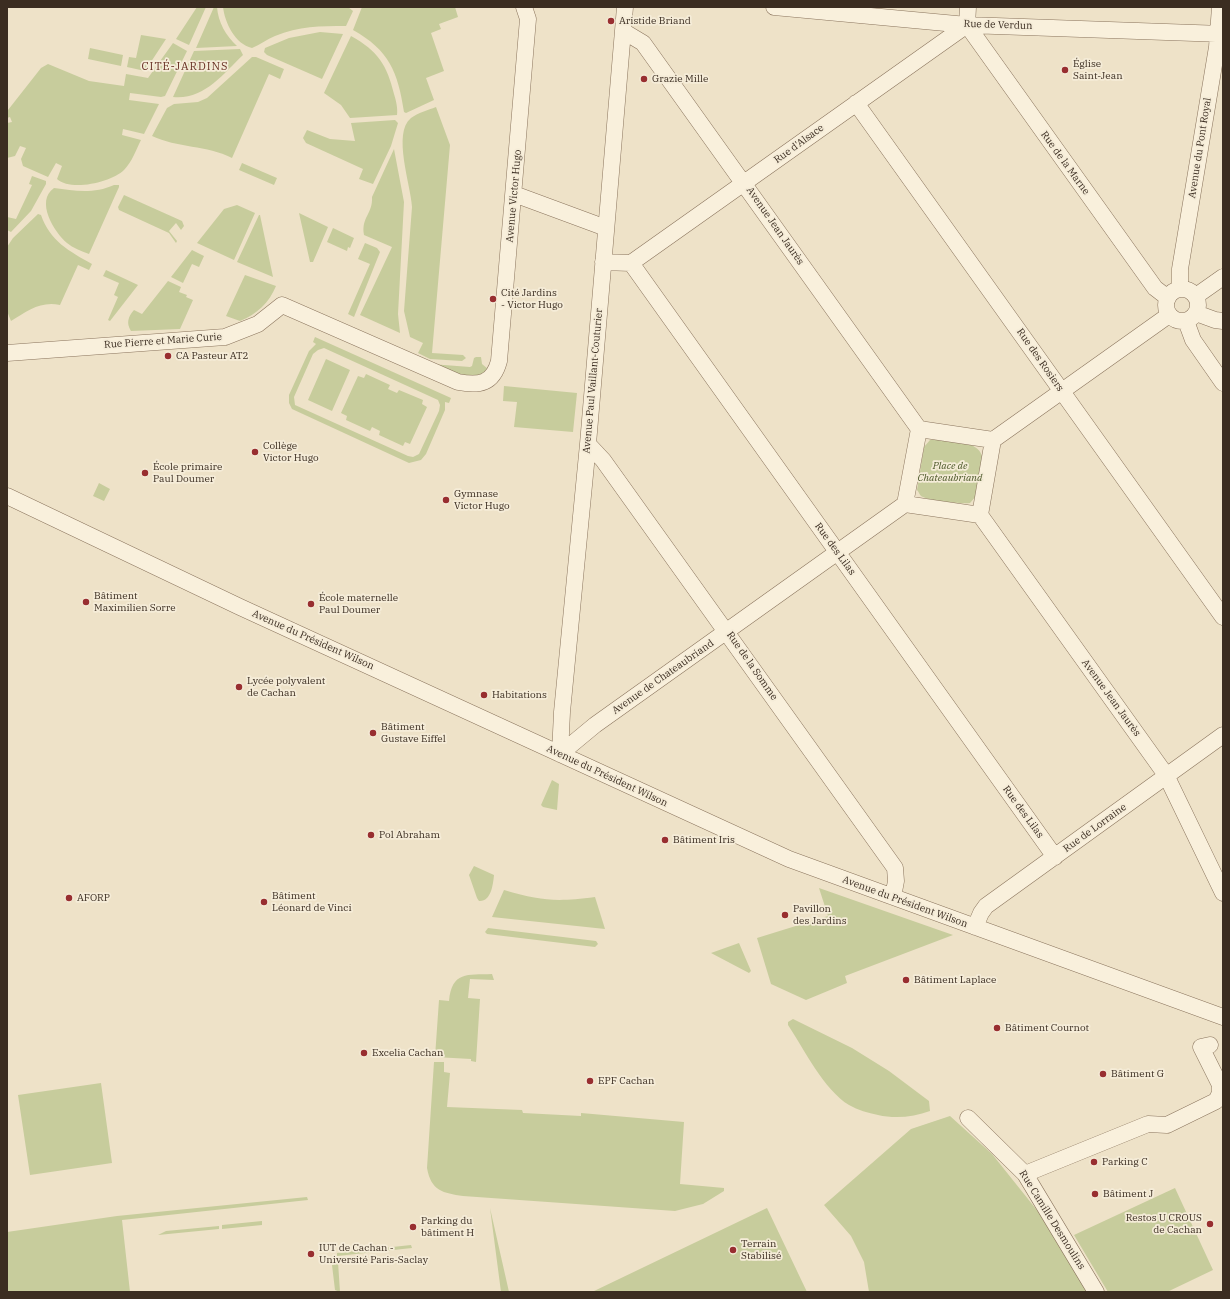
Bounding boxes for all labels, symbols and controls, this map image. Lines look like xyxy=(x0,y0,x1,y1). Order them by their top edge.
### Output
place label: Aristide Briand xyxy=(619,15,691,27)
marker: Aristide Briand xyxy=(606,16,616,26)
street label: Rue de Verdun xyxy=(963,18,1033,32)
place label: Église Saint-Jean xyxy=(1073,58,1123,82)
district label: CITÉ-JARDINS xyxy=(141,60,229,74)
marker: Église Saint-Jean xyxy=(1060,65,1070,75)
place label: Grazie Mille xyxy=(652,73,708,85)
marker: Grazie Mille xyxy=(639,74,649,84)
street label: Avenue du Pont Royal xyxy=(1186,97,1214,199)
street label: Rue d'Alsace xyxy=(772,122,826,166)
street label: Rue de la Marne xyxy=(1038,129,1092,197)
street label: Avenue Victor Hugo xyxy=(504,149,524,243)
street label: Avenue Jean Jaurès xyxy=(744,185,806,267)
place label: Cité Jardins - Victor Hugo xyxy=(501,287,563,310)
marker: Cité Jardins - Victor Hugo xyxy=(488,294,498,304)
street label: Avenue Paul Vaillant-Couturier xyxy=(581,308,605,454)
street label: Rue des Rosiers xyxy=(1014,326,1066,394)
street label: Rue Pierre et Marie Curie xyxy=(104,331,222,351)
place label: CA Pasteur AT2 xyxy=(176,350,249,362)
marker: CA Pasteur AT2 xyxy=(163,351,173,361)
place label: Collège Victor Hugo xyxy=(263,440,319,464)
marker: Collège Victor Hugo xyxy=(250,447,260,457)
park label: Place de Chateaubriand xyxy=(918,460,982,484)
place label: École primaire Paul Doumer xyxy=(153,461,222,484)
marker: École primaire Paul Doumer xyxy=(140,468,150,478)
place label: Gymnase Victor Hugo xyxy=(454,488,510,512)
marker: Gymnase Victor Hugo xyxy=(441,495,451,505)
street label: Rue des Lilas xyxy=(812,521,858,577)
place label: Bâtiment Maximilien Sorre xyxy=(94,590,176,614)
place label: École maternelle Paul Doumer xyxy=(319,592,398,616)
marker: Bâtiment Maximilien Sorre xyxy=(81,597,91,607)
marker: École maternelle Paul Doumer xyxy=(306,599,316,609)
street label: Avenue du Président Wilson xyxy=(250,608,376,672)
street label: Rue de la Somme xyxy=(724,629,780,703)
street label: Avenue de Chateaubriand xyxy=(610,637,716,717)
street label: Avenue Jean Jaurès xyxy=(1079,657,1143,739)
place label: Lycée polyvalent de Cachan xyxy=(247,675,325,698)
marker: Lycée polyvalent de Cachan xyxy=(234,682,244,692)
place label: Habitations xyxy=(492,689,547,701)
marker: Habitations xyxy=(479,690,489,700)
place label: Bâtiment Gustave Eiffel xyxy=(381,721,446,744)
marker: Bâtiment Gustave Eiffel xyxy=(368,728,378,738)
street label: Avenue du Président Wilson xyxy=(545,743,669,809)
street label: Rue des Lilas xyxy=(1000,784,1046,840)
street label: Rue de Lorraine xyxy=(1061,801,1129,855)
place label: Pol Abraham xyxy=(379,829,440,841)
marker: Pol Abraham xyxy=(366,830,376,840)
place label: Bâtiment Iris xyxy=(673,834,735,846)
marker: Bâtiment Iris xyxy=(660,835,670,845)
street label: Avenue du Président Wilson xyxy=(841,874,969,930)
place label: Bâtiment Léonard de Vinci xyxy=(272,890,352,914)
place label: AFORP xyxy=(77,892,110,904)
marker: AFORP xyxy=(64,893,74,903)
marker: Bâtiment Léonard de Vinci xyxy=(259,897,269,907)
place label: Pavillon des Jardins xyxy=(793,903,847,926)
marker: Pavillon des Jardins xyxy=(780,910,790,920)
place label: Bâtiment Laplace xyxy=(914,974,996,986)
marker: Bâtiment Laplace xyxy=(901,975,911,985)
place label: Bâtiment Cournot xyxy=(1005,1022,1089,1034)
marker: Bâtiment Cournot xyxy=(992,1023,1002,1033)
place label: Excelia Cachan xyxy=(372,1047,443,1059)
marker: Excelia Cachan xyxy=(359,1048,369,1058)
place label: Bâtiment G xyxy=(1111,1068,1164,1080)
marker: Bâtiment G xyxy=(1098,1069,1108,1079)
place label: EPF Cachan xyxy=(598,1075,654,1087)
marker: EPF Cachan xyxy=(585,1076,595,1086)
place label: Parking C xyxy=(1102,1156,1148,1168)
marker: Parking C xyxy=(1089,1157,1099,1167)
street label: Rue Camille Desmoulins xyxy=(1016,1168,1088,1272)
place label: Bâtiment J xyxy=(1103,1188,1153,1200)
marker: Bâtiment J xyxy=(1090,1189,1100,1199)
place label: Restos U CROUS de Cachan xyxy=(1126,1212,1202,1236)
place label: Parking du bâtiment H xyxy=(421,1215,474,1238)
marker: Restos U CROUS de Cachan xyxy=(1205,1219,1215,1229)
marker: Parking du bâtiment H xyxy=(408,1222,418,1232)
place label: Terrain Stabilisé xyxy=(741,1238,781,1262)
place label: IUT de Cachan - Université Paris-Saclay xyxy=(319,1242,428,1266)
marker: Terrain Stabilisé xyxy=(728,1245,738,1255)
marker: IUT de Cachan - Université Paris-Saclay xyxy=(306,1249,316,1259)

